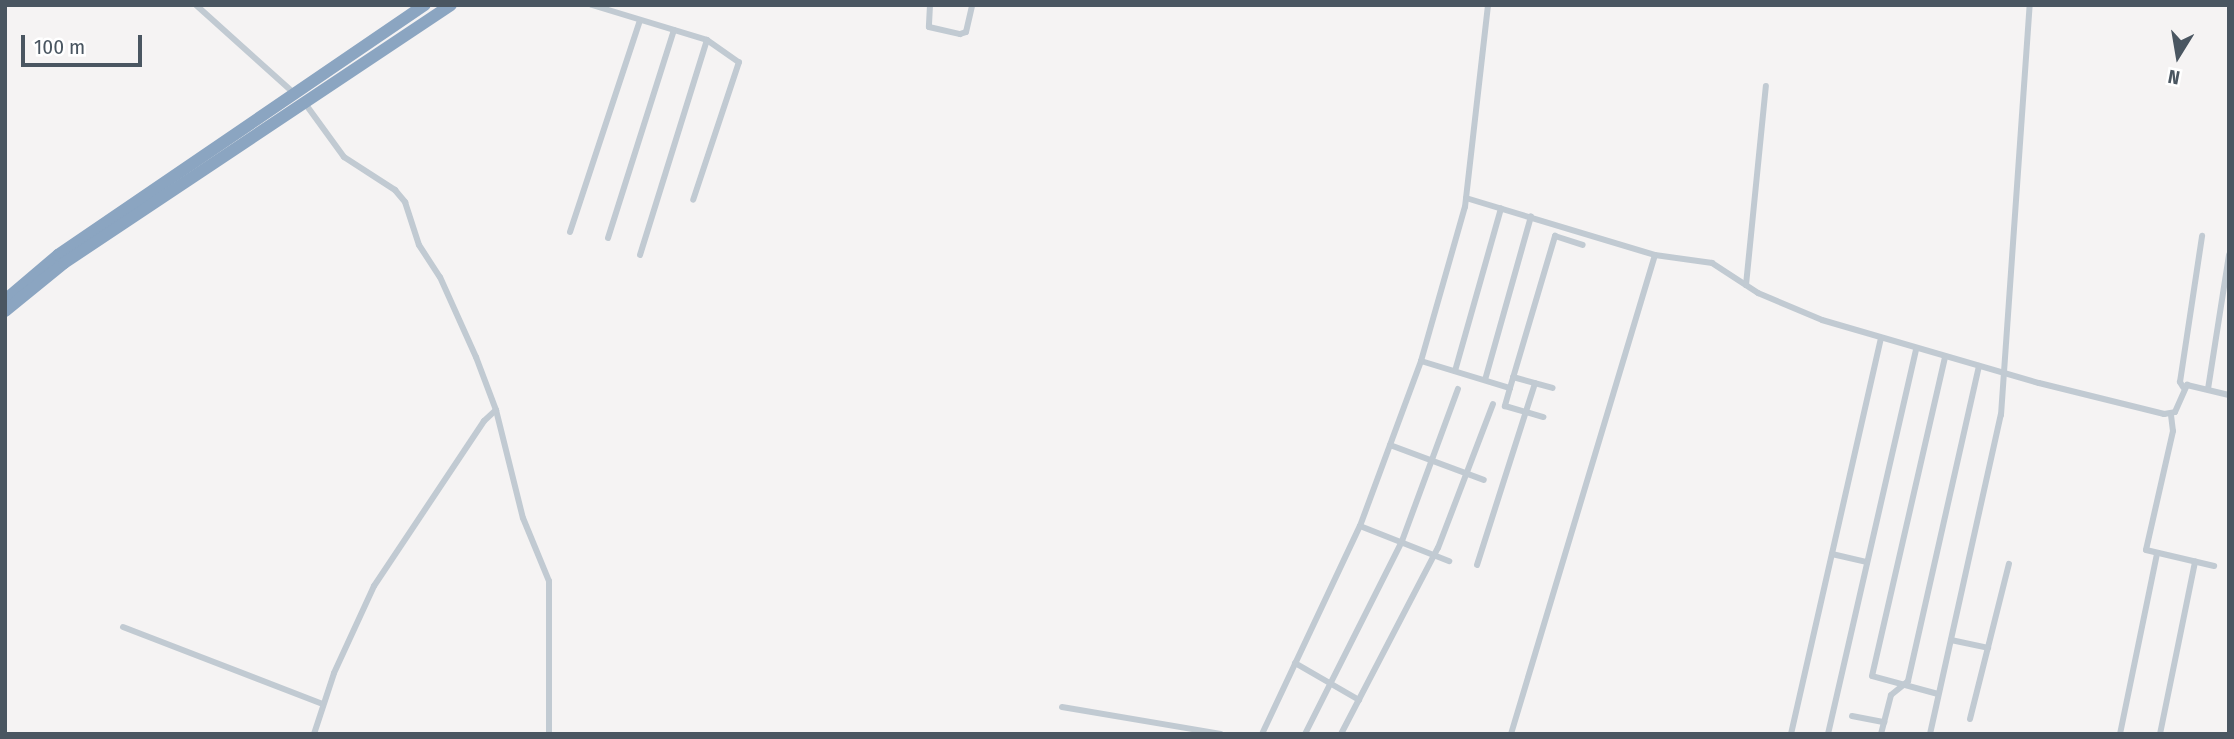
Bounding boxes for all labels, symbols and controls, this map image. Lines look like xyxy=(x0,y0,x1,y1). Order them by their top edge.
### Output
scale bar xyxy=(24,21,145,65)
north arrow xyxy=(2143,21,2213,91)
text: 100 m xyxy=(34,34,85,60)
text: N xyxy=(2166,65,2182,89)

